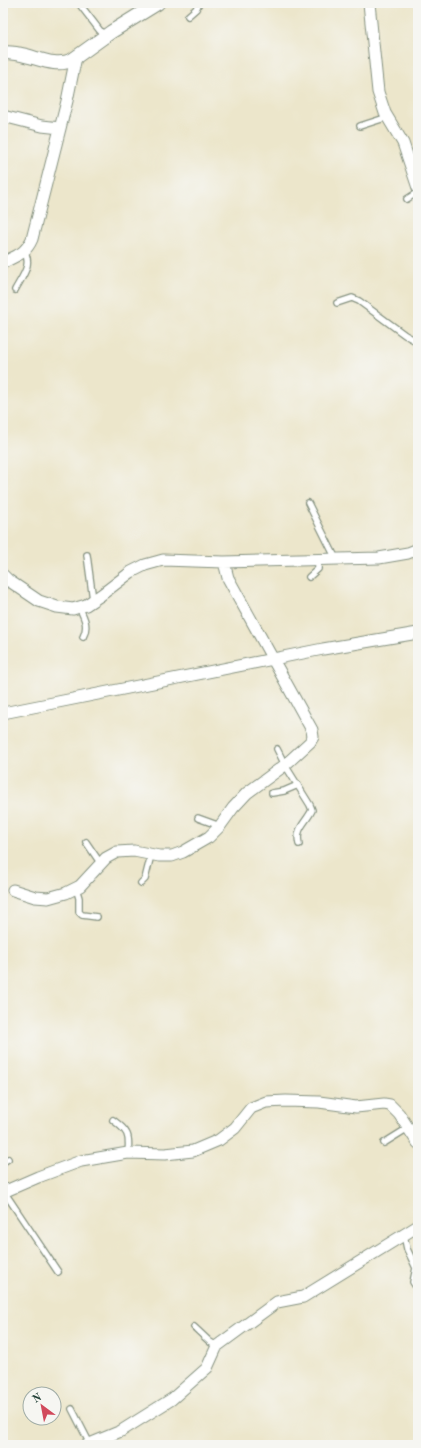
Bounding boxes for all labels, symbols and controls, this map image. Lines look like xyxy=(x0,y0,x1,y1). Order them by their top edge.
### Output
north arrow xyxy=(22,1386,62,1426)
text: N xyxy=(31,1392,44,1406)

